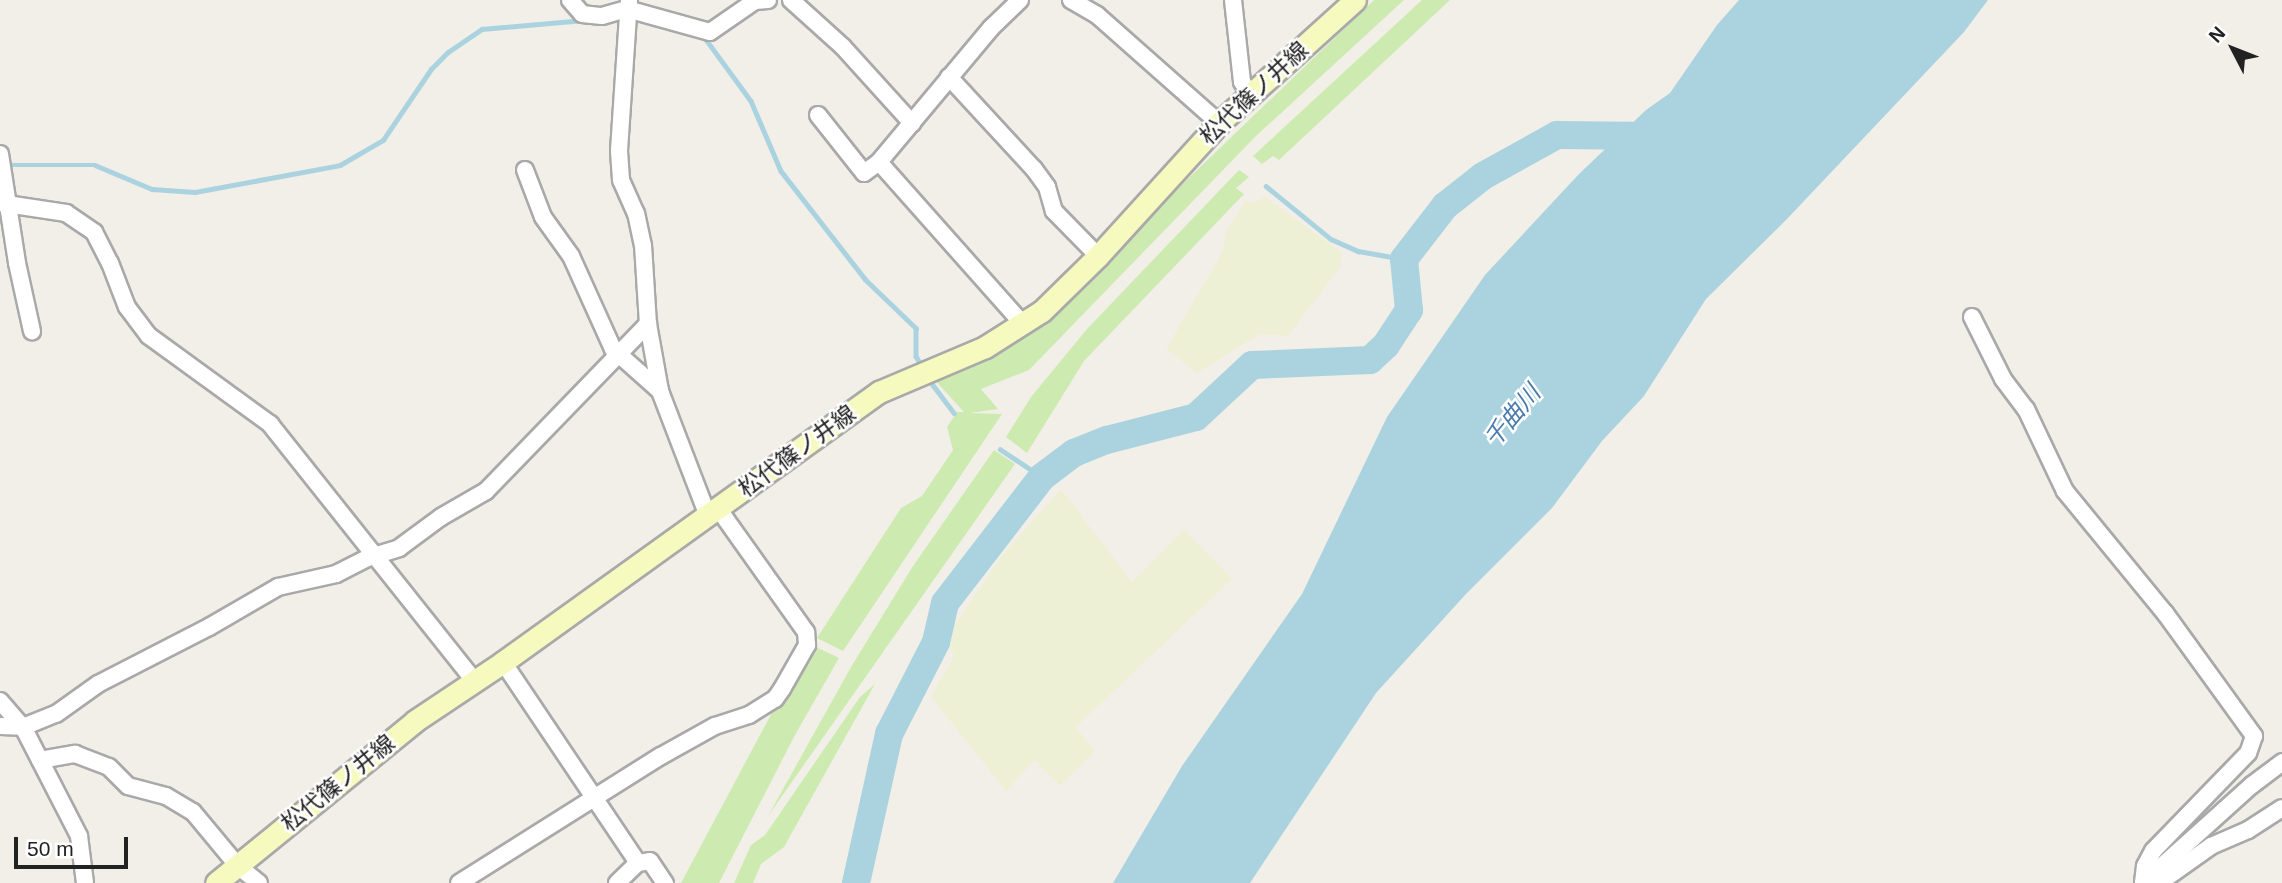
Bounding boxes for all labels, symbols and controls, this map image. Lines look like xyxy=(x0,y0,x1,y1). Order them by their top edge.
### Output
north arrow xyxy=(2198,14,2268,84)
text: N xyxy=(2205,22,2229,47)
street label: 松代篠ノ井線 xyxy=(1194,36,1314,150)
water label: 千曲川 xyxy=(1478,379,1546,453)
street label: 松代篠ノ井線 xyxy=(733,399,861,503)
street label: 松代篠ノ井線 xyxy=(276,729,400,837)
scale bar xyxy=(18,824,131,868)
text: 50 m xyxy=(27,837,74,860)

